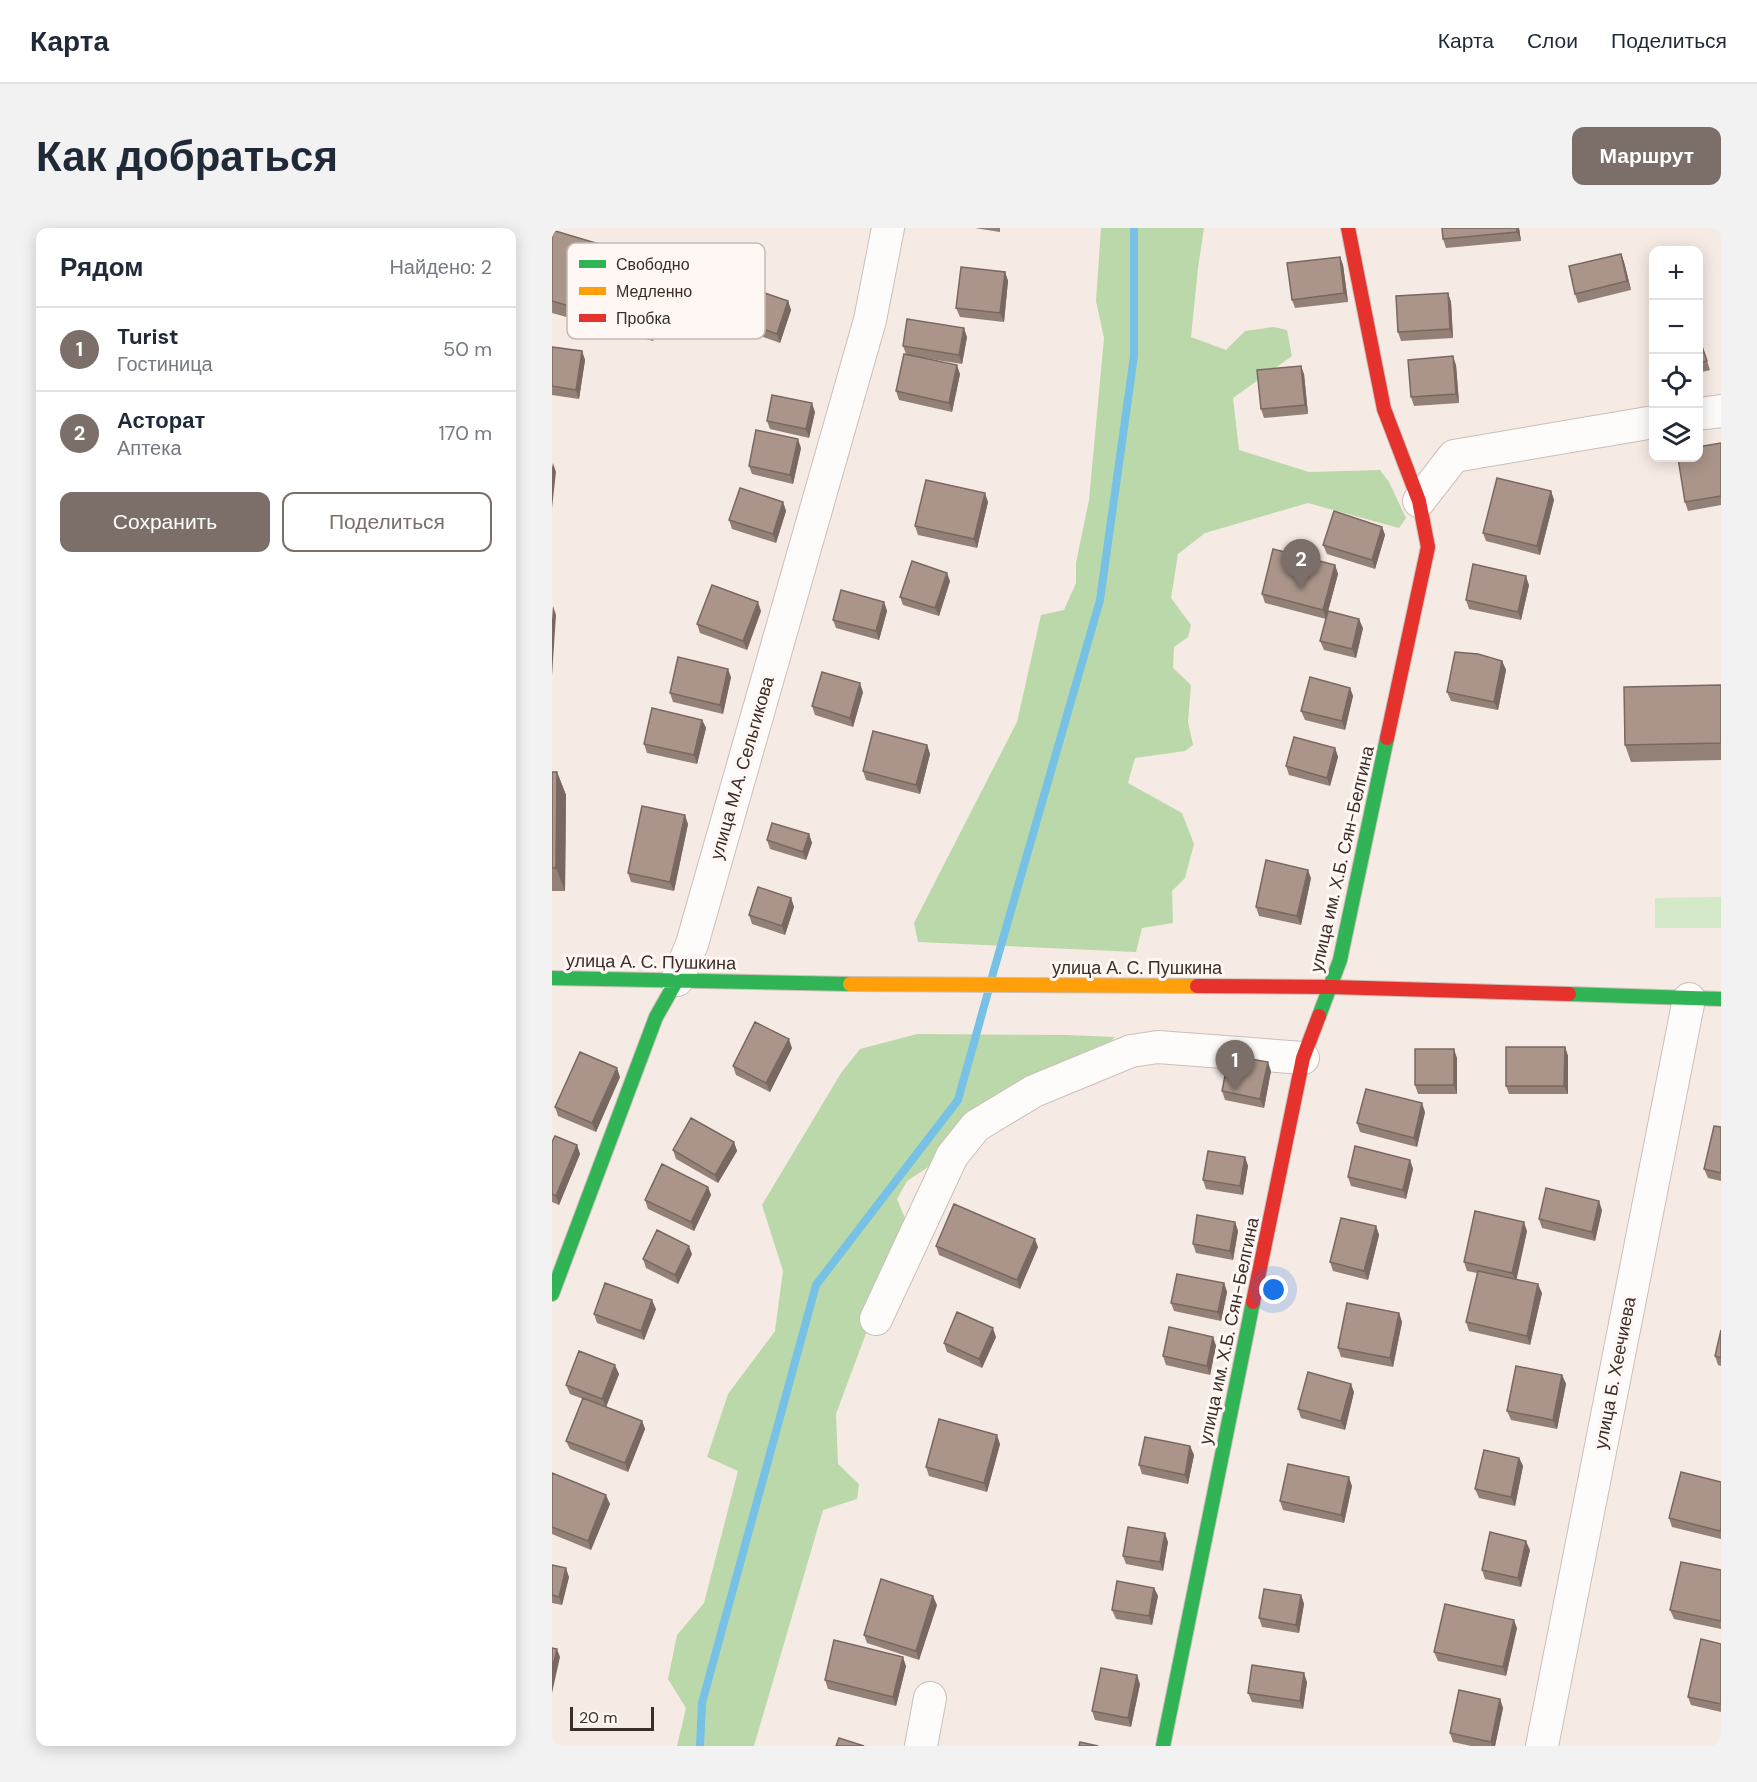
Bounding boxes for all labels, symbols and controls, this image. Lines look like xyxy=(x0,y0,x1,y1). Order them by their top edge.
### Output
text: Карта xyxy=(30,23,109,60)
text: Карта xyxy=(1438,27,1494,55)
text: Слои xyxy=(1527,27,1578,55)
text: Поделиться xyxy=(1611,27,1727,55)
button: Маршрут xyxy=(1572,127,1721,185)
text: Как добраться xyxy=(36,129,338,184)
legend xyxy=(567,243,765,339)
map controls xyxy=(1649,246,1703,462)
button: + xyxy=(1649,246,1703,300)
text: Рядом xyxy=(60,250,143,284)
text: Найдено: 2 xyxy=(389,254,492,280)
text: Свободно xyxy=(616,254,690,275)
text: Медленно xyxy=(616,281,692,302)
button: − xyxy=(1649,300,1703,354)
text: Пробка xyxy=(616,308,671,329)
text: Turist xyxy=(117,322,179,351)
text: 1 xyxy=(76,336,83,362)
text: 50 m xyxy=(443,336,492,362)
text: Гостиница xyxy=(117,351,213,377)
button: locate xyxy=(1649,354,1703,408)
text: Асторат xyxy=(117,406,205,435)
button: layers xyxy=(1649,408,1703,462)
text: 2 xyxy=(74,420,85,446)
text: 170 m xyxy=(439,420,492,446)
text: Аптека xyxy=(117,435,182,461)
button: Сохранить xyxy=(60,492,270,552)
button: Поделиться xyxy=(282,492,492,552)
pin: 2 xyxy=(1282,540,1320,589)
street label: улица М.А. Сельгикова xyxy=(704,673,780,862)
street label: улица им. Х.Б. Сян-Белгина xyxy=(1304,743,1380,974)
street label: улица А. С. Пушкина xyxy=(566,949,737,976)
street label: улица А. С. Пушкина xyxy=(1052,956,1223,980)
pin: 1 xyxy=(1216,1040,1254,1090)
street label: улица им. Х.Б. Сян-Белгина xyxy=(1193,1214,1265,1447)
your location xyxy=(1259,1275,1288,1304)
street label: улица Б. Хеечиева xyxy=(1588,1294,1642,1451)
scale bar xyxy=(570,1704,654,1732)
text: 20 m xyxy=(579,1707,618,1728)

